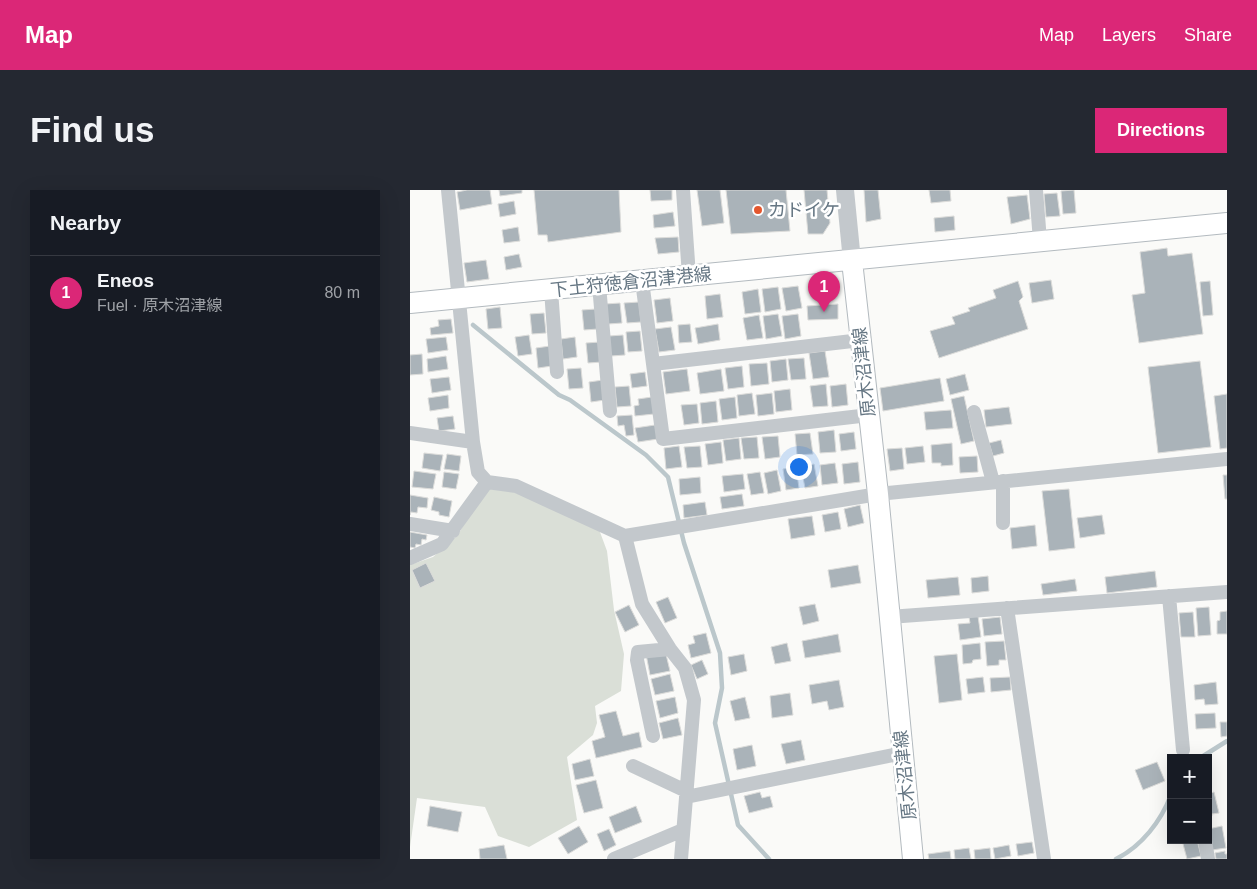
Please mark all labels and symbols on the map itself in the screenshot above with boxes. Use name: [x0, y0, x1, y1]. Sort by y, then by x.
place label: カドイケ: [768, 200, 840, 220]
marker: カドイケ: [752, 204, 764, 216]
street label: 下土狩徳倉沼津港線: [549, 264, 713, 300]
pin: 1: [808, 271, 840, 312]
street label: 原木沼津線: [849, 326, 879, 418]
your location: [786, 454, 812, 480]
street label: 原木沼津線: [890, 729, 920, 821]

